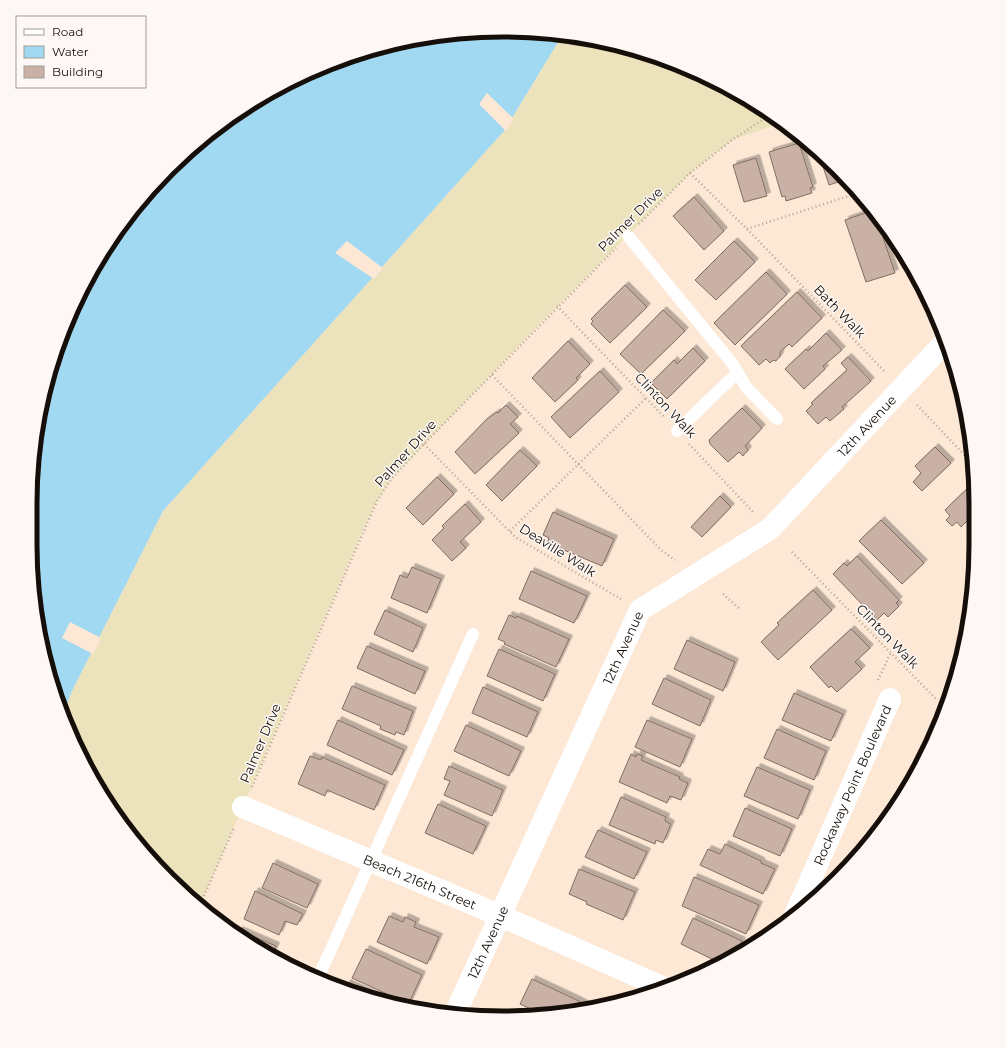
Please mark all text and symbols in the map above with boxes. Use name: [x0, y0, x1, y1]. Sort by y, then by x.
legend: [16, 16, 146, 88]
text: Road: [52, 24, 83, 39]
text: Water: [52, 44, 89, 59]
text: Building: [52, 64, 103, 79]
street label: Palmer Drive: [594, 183, 666, 255]
street label: Bath Walk: [811, 281, 869, 341]
street label: Clinton Walk: [632, 369, 700, 441]
street label: 12th Avenue: [834, 391, 899, 460]
street label: Palmer Drive: [371, 416, 439, 490]
street label: Deaville Walk: [517, 520, 599, 580]
street label: Clinton Walk: [853, 601, 923, 672]
street label: 12th Avenue: [599, 608, 646, 687]
street label: Palmer Drive: [236, 701, 284, 785]
street label: Rockaway Point Boulevard: [810, 702, 894, 868]
street label: Beach 216th Street: [361, 851, 479, 913]
street label: 12th Avenue: [464, 903, 512, 981]

